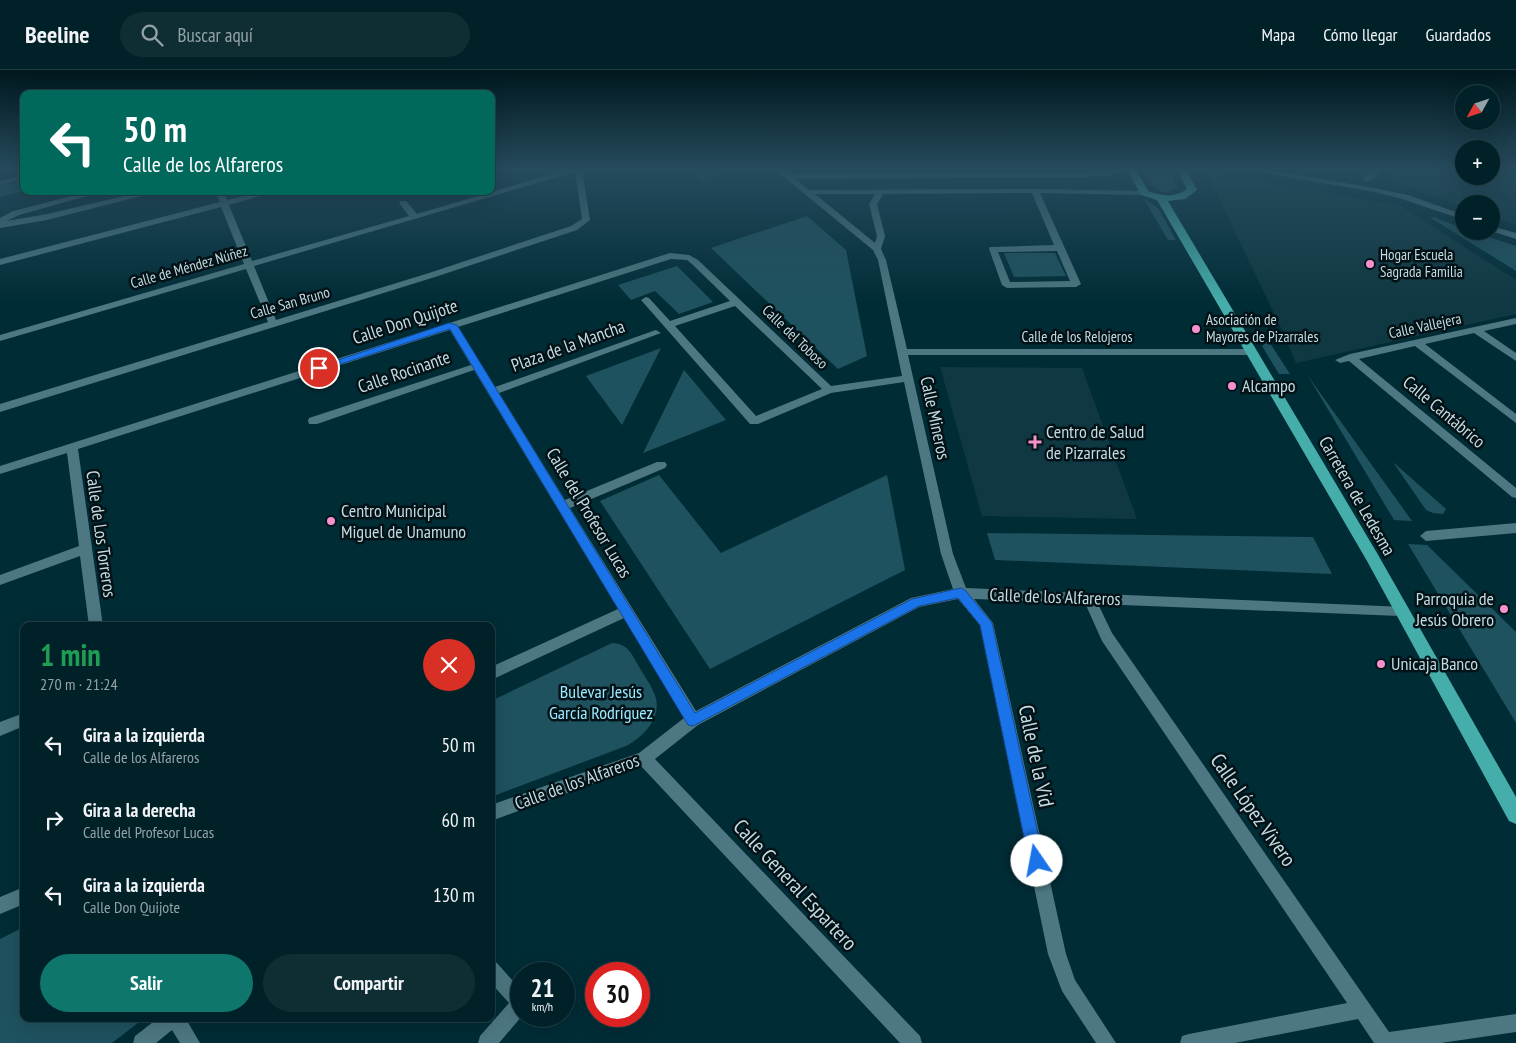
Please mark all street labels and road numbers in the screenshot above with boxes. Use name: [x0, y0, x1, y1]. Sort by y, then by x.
street label: Calle de Méndez Núñez: [128, 241, 249, 292]
street label: Calle San Bruno: [248, 282, 332, 323]
street label: Calle Don Quijote: [349, 294, 460, 349]
street label: Calle del Toboso: [758, 301, 832, 373]
street label: Calle Vallejera: [1387, 309, 1463, 342]
street label: Plaza de la Mancha: [508, 314, 628, 377]
street label: Calle de los Relojeros: [1021, 327, 1133, 346]
street label: Calle Rocinante: [355, 345, 453, 398]
street label: Calle Cantábrico: [1398, 370, 1490, 453]
street label: Calle Mineros: [915, 374, 956, 462]
street label: Carretera de Ledesma: [1314, 432, 1401, 560]
street label: Calle del Profesor Lucas: [542, 444, 637, 582]
street label: Calle de Los Torreros: [81, 469, 122, 599]
street label: Calle de los Alfareros: [989, 583, 1121, 610]
street label: Calle de la Vid: [1013, 702, 1060, 809]
street label: Calle de los Alfareros: [511, 748, 642, 815]
street label: Calle López Vivero: [1204, 748, 1302, 872]
street label: Calle General Espartero: [728, 813, 863, 956]

